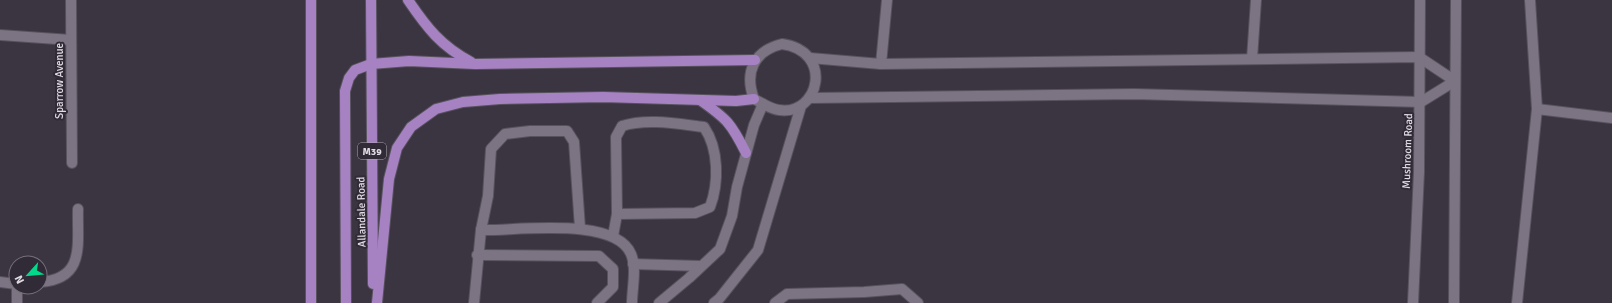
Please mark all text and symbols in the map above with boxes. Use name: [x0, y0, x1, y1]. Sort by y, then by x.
street label: Sparrow Avenue: [53, 43, 66, 119]
street label: Mushroom Road: [1400, 113, 1415, 189]
road number: M39: [358, 143, 386, 159]
street label: Allandale Road: [354, 176, 369, 247]
north arrow: [8, 255, 48, 295]
text: N: [12, 273, 27, 286]

